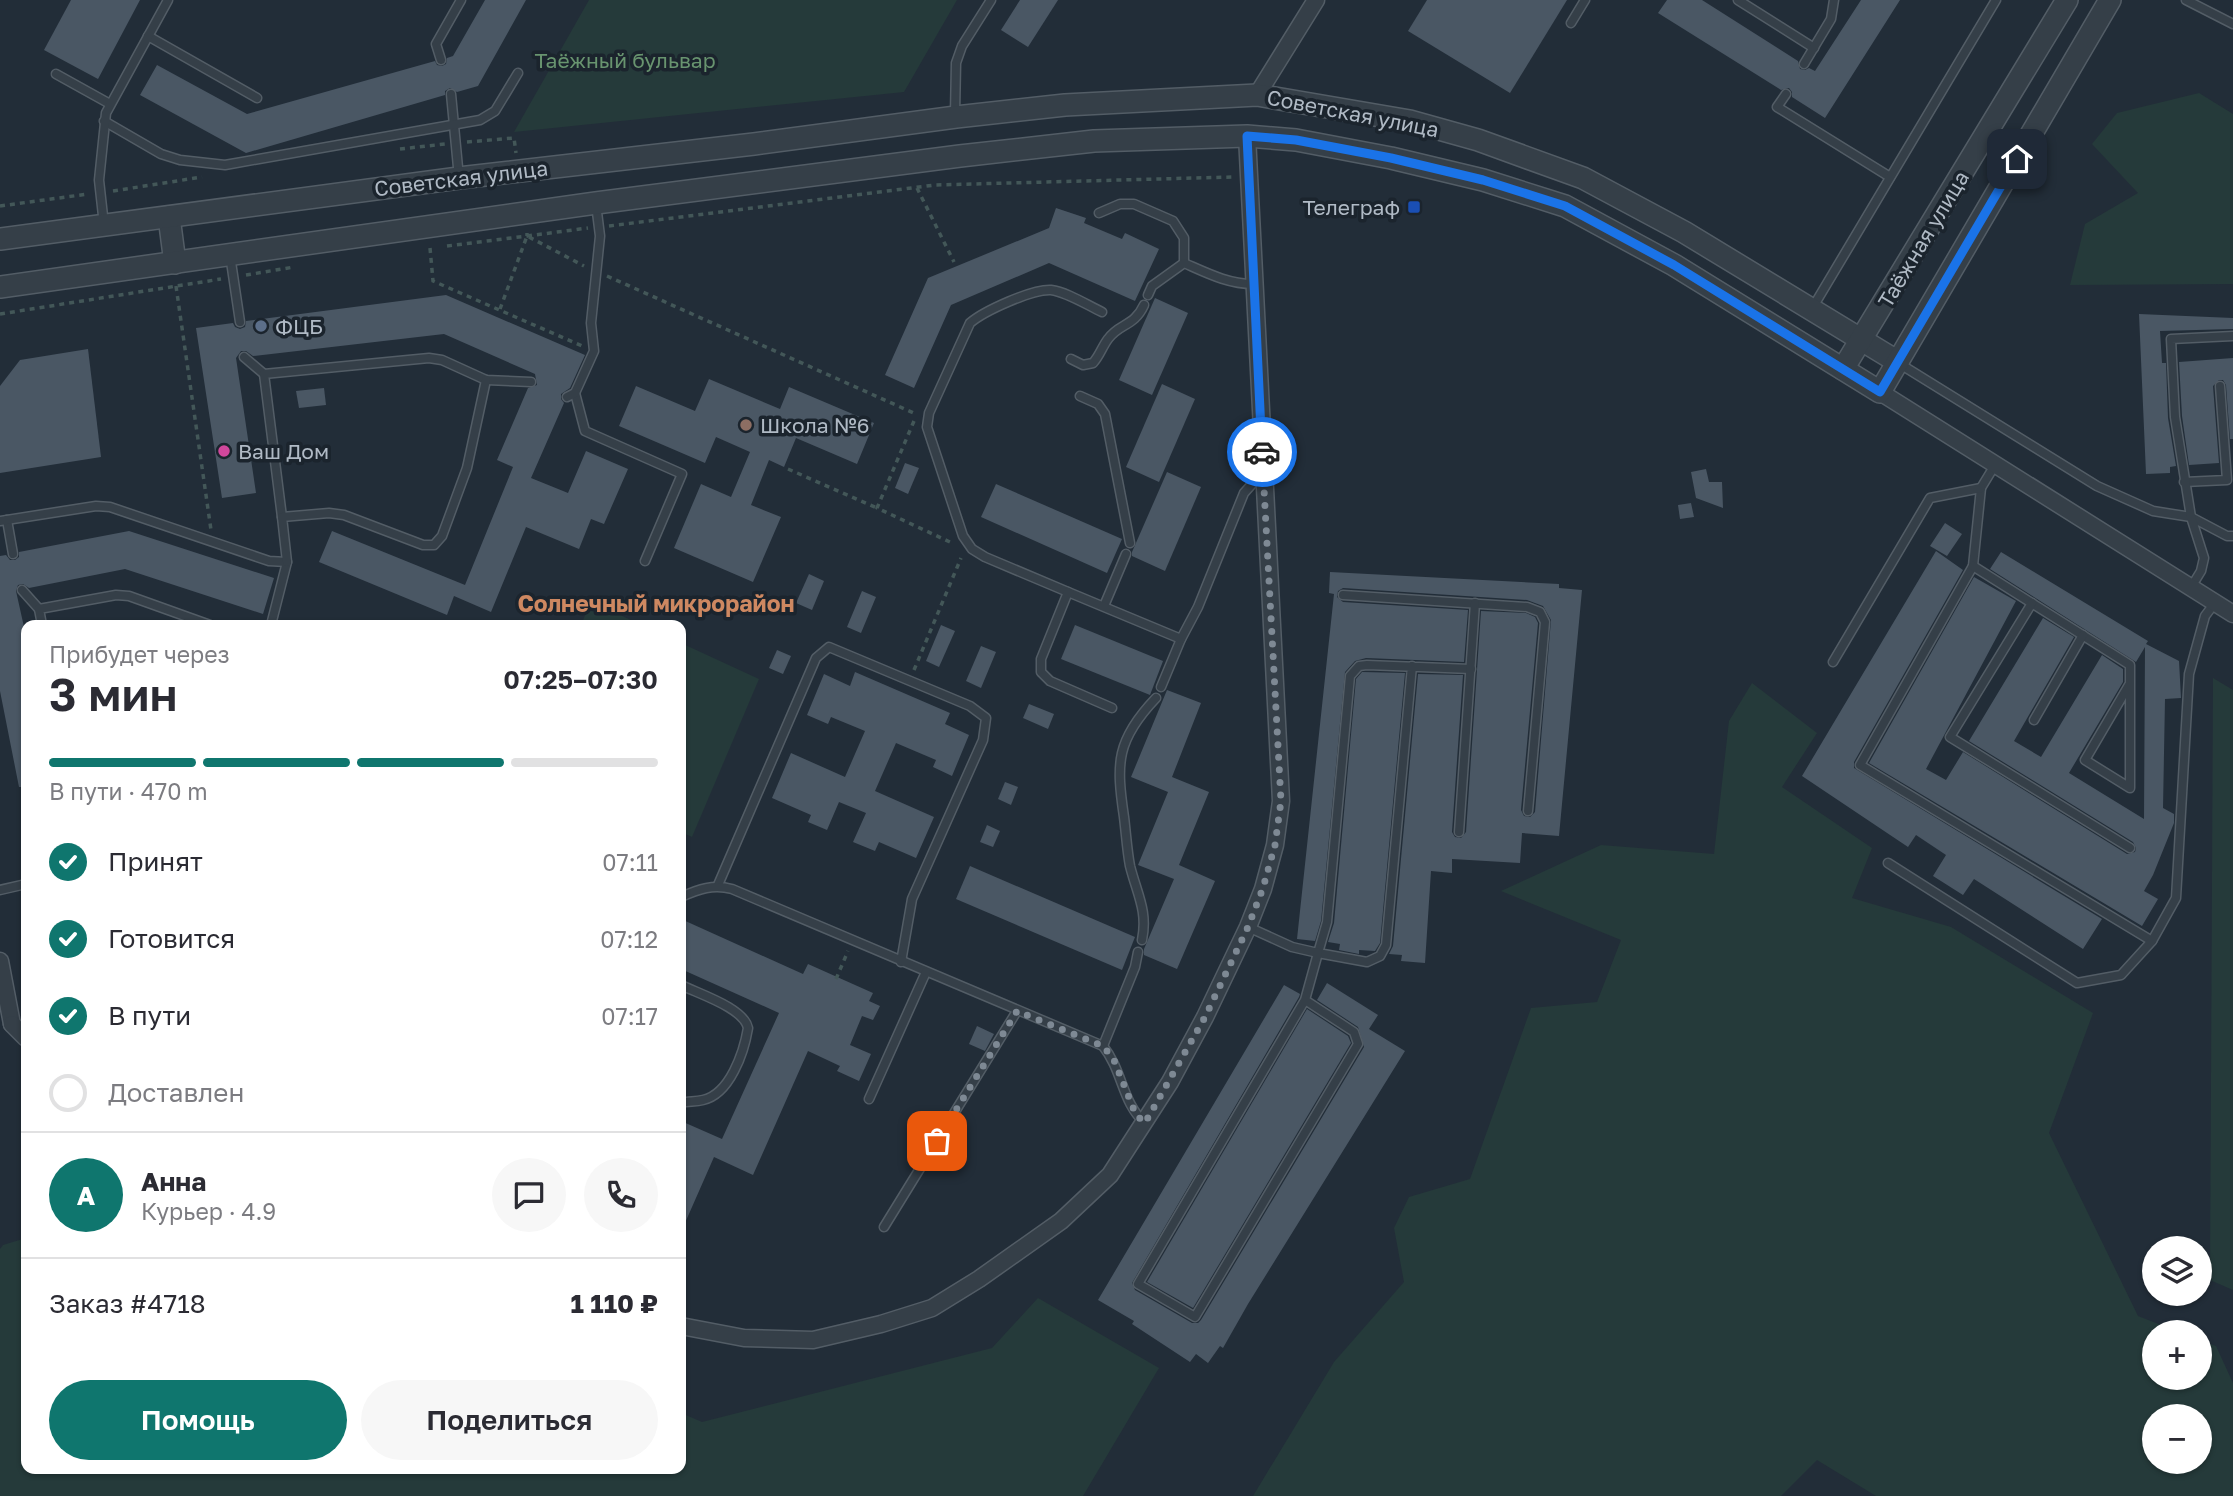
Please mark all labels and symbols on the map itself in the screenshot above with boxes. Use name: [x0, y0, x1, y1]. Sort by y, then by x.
park label: Таёжный бульвар: [534, 47, 716, 73]
street label: Советская улица: [1265, 84, 1441, 142]
pin: [1987, 129, 2047, 189]
street label: Советская улица: [373, 154, 549, 202]
street label: Таёжная улица: [1872, 166, 1974, 312]
place label: Телеграф: [1302, 194, 1400, 220]
marker: Телеграф: [1406, 199, 1422, 215]
place label: ФЦБ: [275, 313, 323, 339]
marker: ФЦБ: [253, 318, 269, 334]
place label: Школа №6: [760, 412, 870, 438]
marker: Школа №6: [738, 417, 754, 433]
courier: [1227, 417, 1297, 487]
place label: Ваш Дом: [238, 438, 329, 464]
marker: Ваш Дом: [216, 443, 232, 459]
district label: Солнечный микрорайон: [518, 589, 794, 617]
pin: [907, 1111, 967, 1171]

